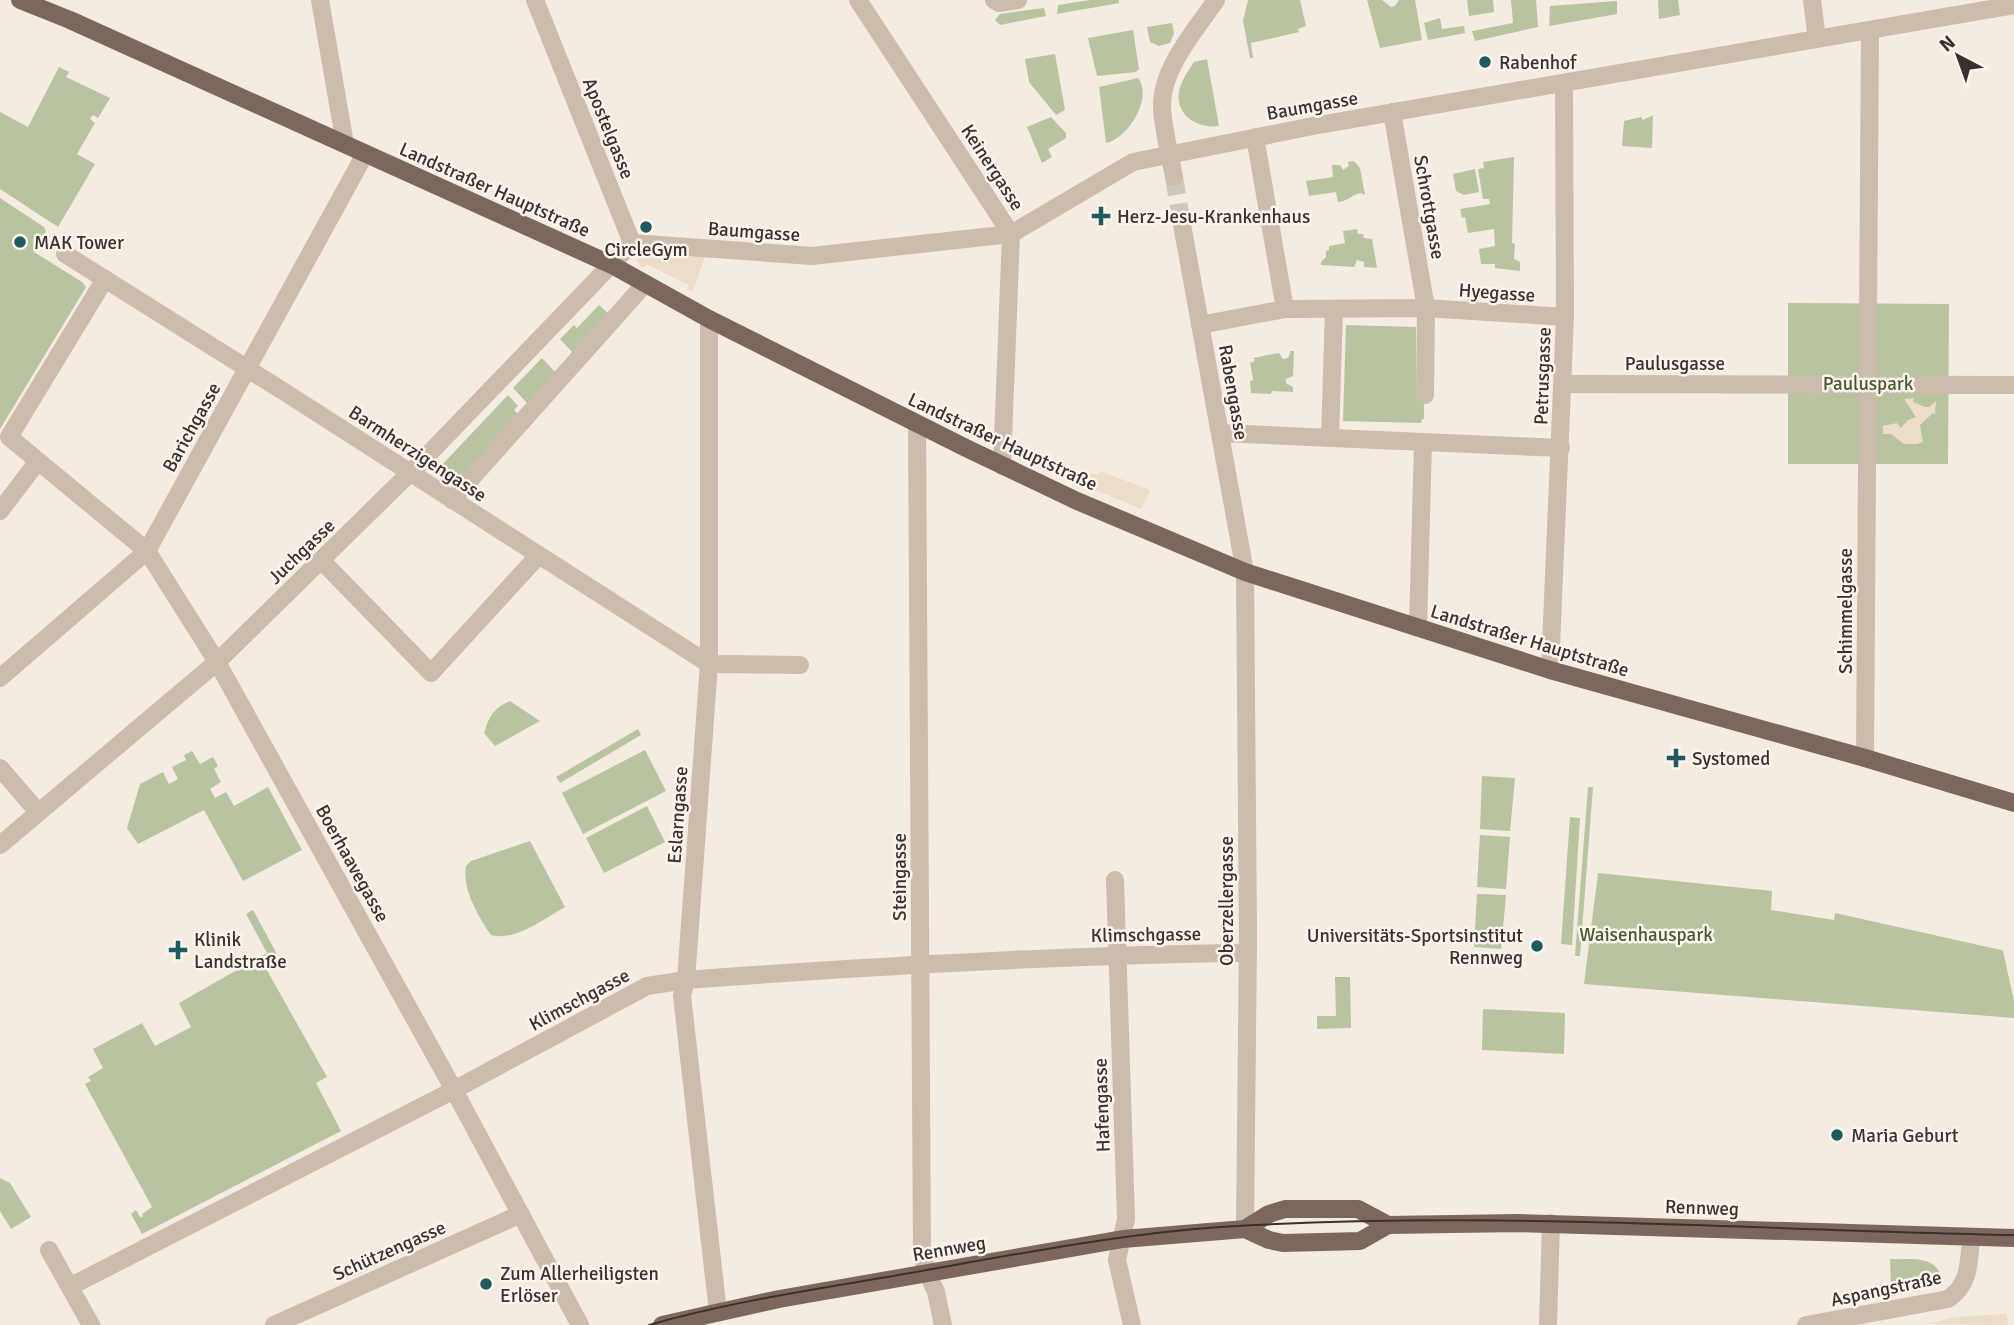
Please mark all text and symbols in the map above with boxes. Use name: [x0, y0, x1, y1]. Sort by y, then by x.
north arrow: [1923, 21, 1993, 91]
text: N: [1935, 31, 1960, 57]
place label: Rabenhof: [1499, 51, 1578, 75]
marker: Rabenhof: [1477, 54, 1493, 70]
street label: Apostelgasse: [577, 74, 639, 183]
street label: Baumgasse: [1265, 86, 1360, 126]
street label: Keinergasse: [955, 120, 1029, 215]
street label: Landstraßer Hauptstraße: [395, 137, 594, 243]
street label: Schrottgasse: [1408, 153, 1450, 261]
place label: Herz-Jesu-Krankenhaus: [1117, 205, 1310, 229]
marker: Herz-Jesu-Krankenhaus: [1091, 206, 1111, 226]
street label: Baumgasse: [707, 217, 801, 247]
marker: CircleGym: [638, 219, 654, 235]
place label: MAK Tower: [34, 231, 124, 255]
marker: MAK Tower: [12, 234, 28, 250]
place label: CircleGym: [604, 238, 688, 262]
street label: Hyegasse: [1458, 278, 1536, 308]
street label: Petrusgasse: [1529, 327, 1557, 425]
street label: Rabengasse: [1213, 343, 1253, 442]
street label: Paulusgasse: [1625, 352, 1725, 376]
park label: Pauluspark: [1823, 372, 1914, 396]
street label: Barichgasse: [157, 379, 226, 476]
street label: Landstraßer Hauptstraße: [904, 387, 1101, 496]
street label: Barmherzigengasse: [344, 400, 491, 507]
street label: Juchgasse: [263, 514, 340, 590]
street label: Schimmelgasse: [1834, 548, 1858, 674]
street label: Landstraßer Hauptstraße: [1428, 599, 1632, 683]
place label: Systomed: [1692, 747, 1770, 771]
marker: Systomed: [1666, 748, 1686, 768]
street label: Eslarngasse: [663, 766, 693, 865]
street label: Boerhaavegasse: [310, 800, 394, 927]
street label: Steingasse: [888, 833, 912, 921]
street label: Oberzellergasse: [1215, 836, 1239, 966]
street label: Klimschgasse: [1091, 922, 1201, 948]
park label: Waisenhauspark: [1579, 923, 1713, 947]
place label: Universitäts-Sportsinstitut Rennweg: [1307, 924, 1523, 970]
place label: Klinik Landstraße: [194, 928, 287, 974]
marker: Universitäts-Sportsinstitut Rennweg: [1529, 938, 1545, 954]
marker: Klinik Landstraße: [168, 940, 188, 960]
street label: Klimschgasse: [525, 963, 634, 1036]
street label: Hafengasse: [1088, 1057, 1116, 1153]
place label: Maria Geburt: [1851, 1124, 1959, 1148]
marker: Maria Geburt: [1829, 1127, 1845, 1143]
street label: Rennweg: [1665, 1195, 1739, 1221]
street label: Schützengasse: [329, 1215, 450, 1286]
street label: Rennweg: [911, 1231, 988, 1267]
place label: Zum Allerheiligsten Erlöser: [500, 1262, 659, 1308]
street label: Aspangstraße: [1828, 1266, 1944, 1312]
marker: Zum Allerheiligsten Erlöser: [478, 1276, 494, 1292]

